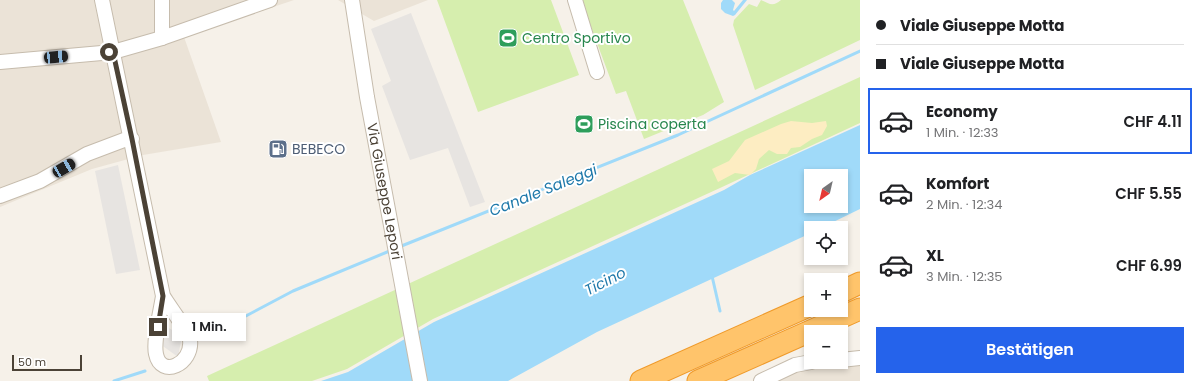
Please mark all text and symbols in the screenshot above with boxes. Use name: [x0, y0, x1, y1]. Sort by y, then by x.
text: Viale Giuseppe Motta: [900, 15, 1064, 36]
sports icon: Centro Sportivo: [497, 27, 519, 49]
place label: Centro Sportivo: [522, 28, 631, 48]
route start: [100, 43, 118, 61]
car: [44, 50, 68, 64]
text: Viale Giuseppe Motta: [900, 53, 1064, 74]
text: Economy: [926, 101, 998, 122]
icon: car: [878, 103, 914, 139]
text: CHF 4.11: [1124, 111, 1182, 132]
sports icon: Piscina coperta: [573, 113, 595, 135]
place label: Piscina coperta: [598, 114, 706, 134]
street label: Via Giuseppe Lepori: [362, 121, 407, 261]
text: 1 Min. · 12:33: [926, 123, 999, 142]
fuel station icon: BEBECO: [267, 138, 289, 160]
place label: BEBECO: [292, 139, 345, 159]
car: [51, 157, 77, 179]
water label: Canale Saleggi: [486, 159, 600, 221]
north arrow: [804, 169, 848, 213]
map controls: [804, 169, 848, 369]
text: Komfort: [926, 173, 989, 194]
icon: car: [878, 175, 914, 211]
text: CHF 5.55: [1115, 183, 1182, 204]
text: 2 Min. · 12:34: [926, 195, 1002, 214]
button: locate: [804, 221, 848, 265]
text: XL: [926, 245, 944, 266]
icon: car: [878, 247, 914, 283]
text: CHF 6.99: [1116, 255, 1182, 276]
water label: Ticino: [581, 262, 629, 300]
text: 3 Min. · 12:35: [926, 267, 1003, 286]
button: +: [804, 273, 848, 317]
callout: 1 Min.: [172, 313, 246, 341]
text: 1 Min.: [191, 317, 227, 336]
route end: [149, 318, 167, 336]
button: −: [804, 325, 848, 369]
button: Bestätigen: [876, 327, 1184, 373]
scale bar: [12, 353, 82, 372]
text: 50 m: [18, 354, 46, 370]

